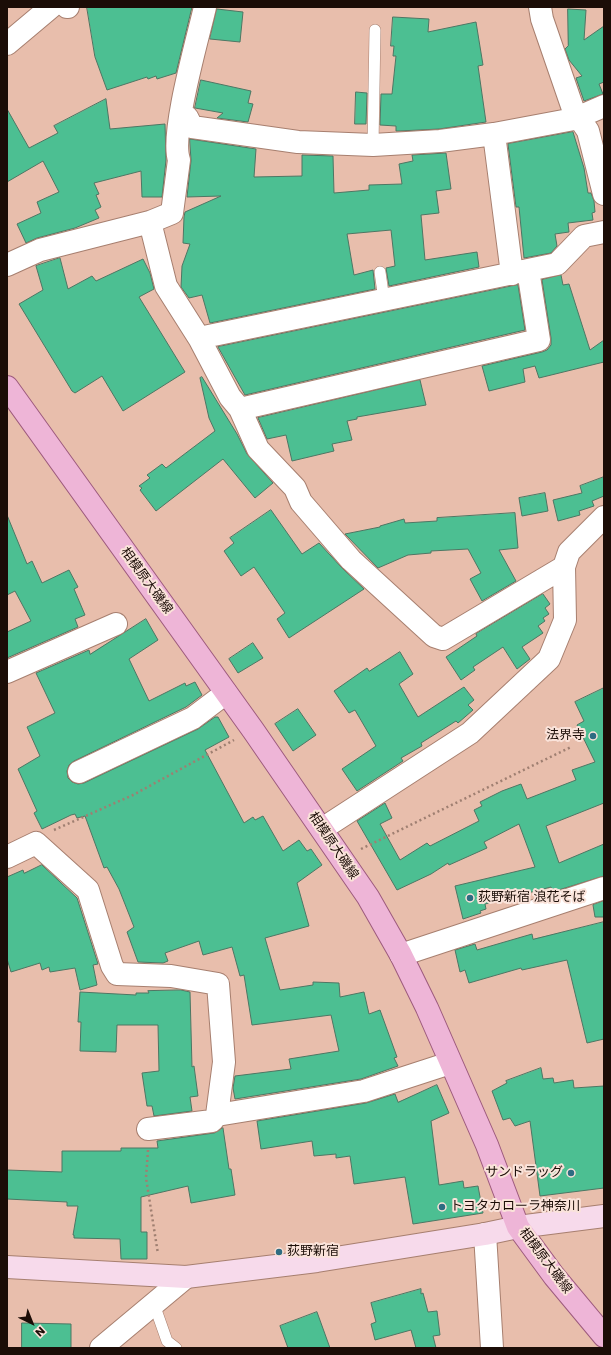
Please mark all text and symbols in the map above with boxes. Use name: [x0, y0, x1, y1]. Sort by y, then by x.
street label: 相模原大磯線: [117, 545, 175, 617]
place label: 法界寺: [546, 728, 585, 744]
marker: 法界寺: [588, 731, 598, 741]
street label: 相模原大磯線: [305, 809, 361, 883]
place label: 荻野新宿 浪花そば: [478, 890, 585, 906]
marker: 荻野新宿 浪花そば: [465, 893, 475, 903]
place label: サンドラッグ: [485, 1165, 563, 1181]
marker: サンドラッグ: [566, 1168, 576, 1178]
place label: トヨタカローラ神奈川: [450, 1199, 580, 1215]
marker: トヨタカローラ神奈川: [437, 1202, 447, 1212]
street label: 相模原大磯線: [515, 1225, 575, 1297]
place label: 荻野新宿: [287, 1244, 339, 1260]
marker: 荻野新宿: [274, 1247, 284, 1257]
north arrow: [12, 1303, 52, 1343]
text: N: [32, 1323, 49, 1340]

